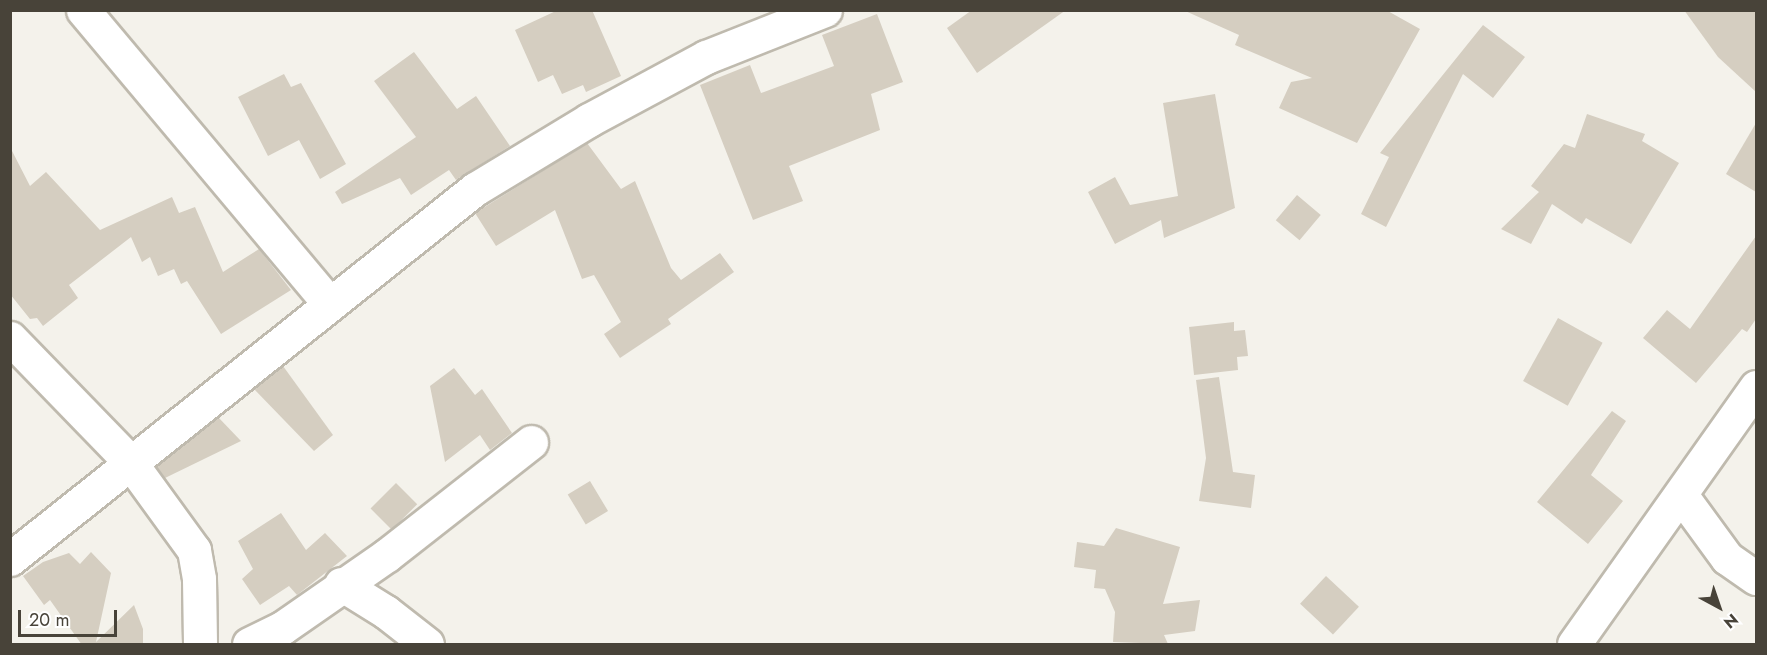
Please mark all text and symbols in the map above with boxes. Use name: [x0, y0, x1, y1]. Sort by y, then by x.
north arrow: [1689, 577, 1749, 637]
scale bar: [21, 598, 120, 636]
text: 20 m: [29, 607, 69, 633]
text: N: [1719, 608, 1743, 634]

